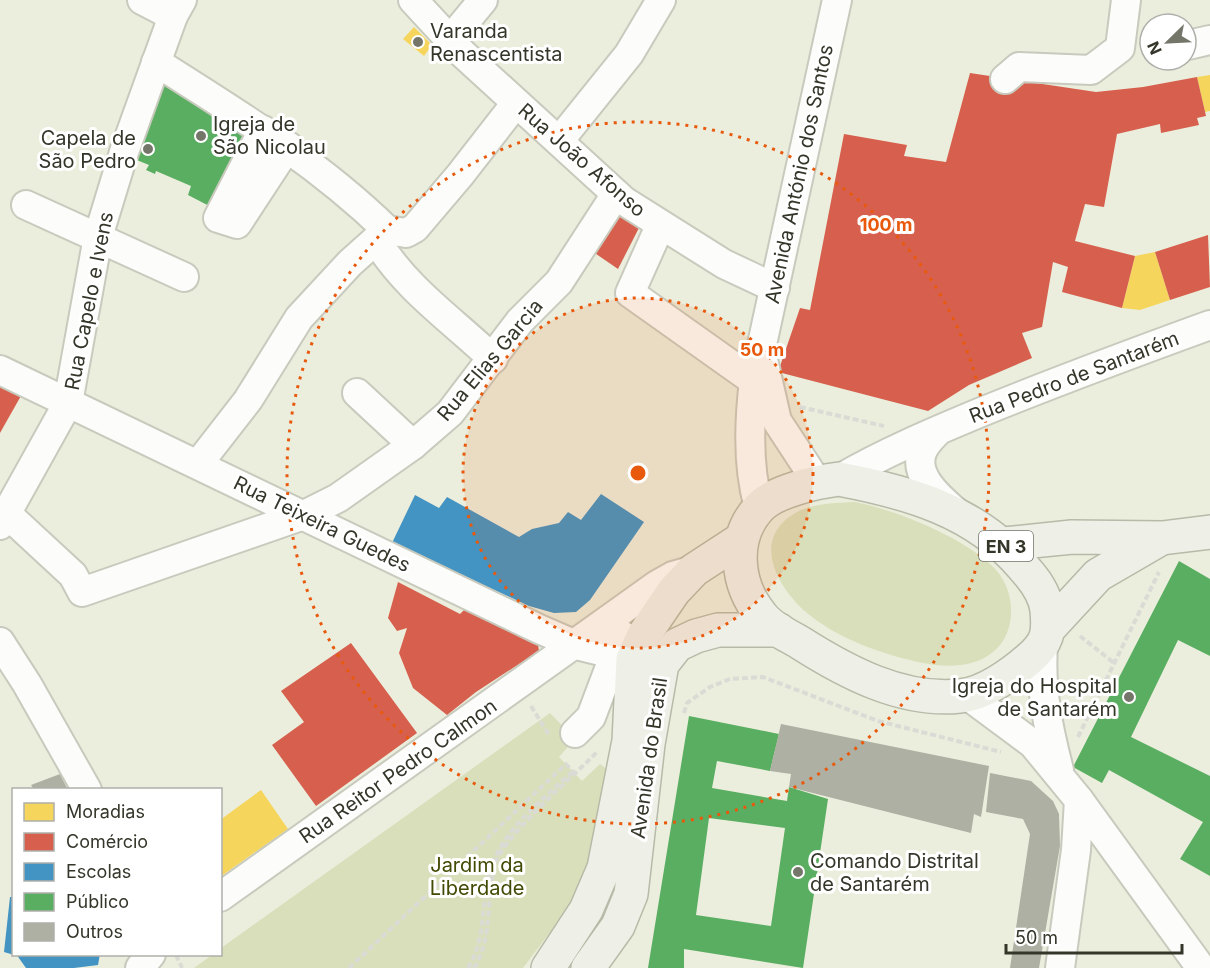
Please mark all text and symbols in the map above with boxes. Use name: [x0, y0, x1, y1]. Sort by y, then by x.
north arrow: [1138, 12, 1198, 72]
place label: Varanda Renascentista: [430, 19, 563, 66]
marker: Varanda Renascentista: [411, 35, 425, 49]
text: N: [1143, 38, 1166, 58]
street label: Avenida António dos Santos: [760, 42, 838, 306]
street label: Rua João Afonso: [513, 98, 651, 222]
place label: Igreja de São Nicolau: [213, 112, 326, 159]
place label: Capela de São Pedro: [39, 126, 136, 173]
marker: Igreja de São Nicolau: [194, 129, 208, 143]
marker: Capela de São Pedro: [141, 142, 155, 156]
street label: Rua Capelo e Ivens: [60, 210, 118, 392]
text: 100 m: [860, 214, 912, 235]
street label: Rua Elias Garcia: [432, 294, 548, 426]
street label: Rua Pedro de Santarém: [966, 326, 1182, 428]
text: 50 m: [740, 339, 784, 360]
centre of rings: [628, 463, 648, 483]
street label: Rua Teixeira Guedes: [230, 471, 414, 577]
road number: EN 3: [979, 531, 1033, 561]
place label: Igreja do Hospital de Santarém: [952, 674, 1117, 721]
street label: Avenida do Brasil: [626, 676, 672, 840]
marker: Igreja do Hospital de Santarém: [1122, 690, 1136, 704]
street label: Rua Reitor Pedro Calmon: [295, 694, 501, 848]
legend: [12, 788, 222, 956]
text: Moradias: [66, 801, 145, 822]
text: Comércio: [66, 831, 148, 852]
place label: Comando Distrital de Santarém: [810, 849, 979, 896]
park label: Jardim da Liberdade: [430, 853, 524, 900]
text: Escolas: [66, 861, 131, 882]
marker: Comando Distrital de Santarém: [791, 865, 805, 879]
text: Público: [66, 891, 129, 912]
scale bar: [1006, 917, 1182, 955]
text: Outros: [66, 921, 123, 942]
text: 50 m: [1015, 927, 1058, 948]

